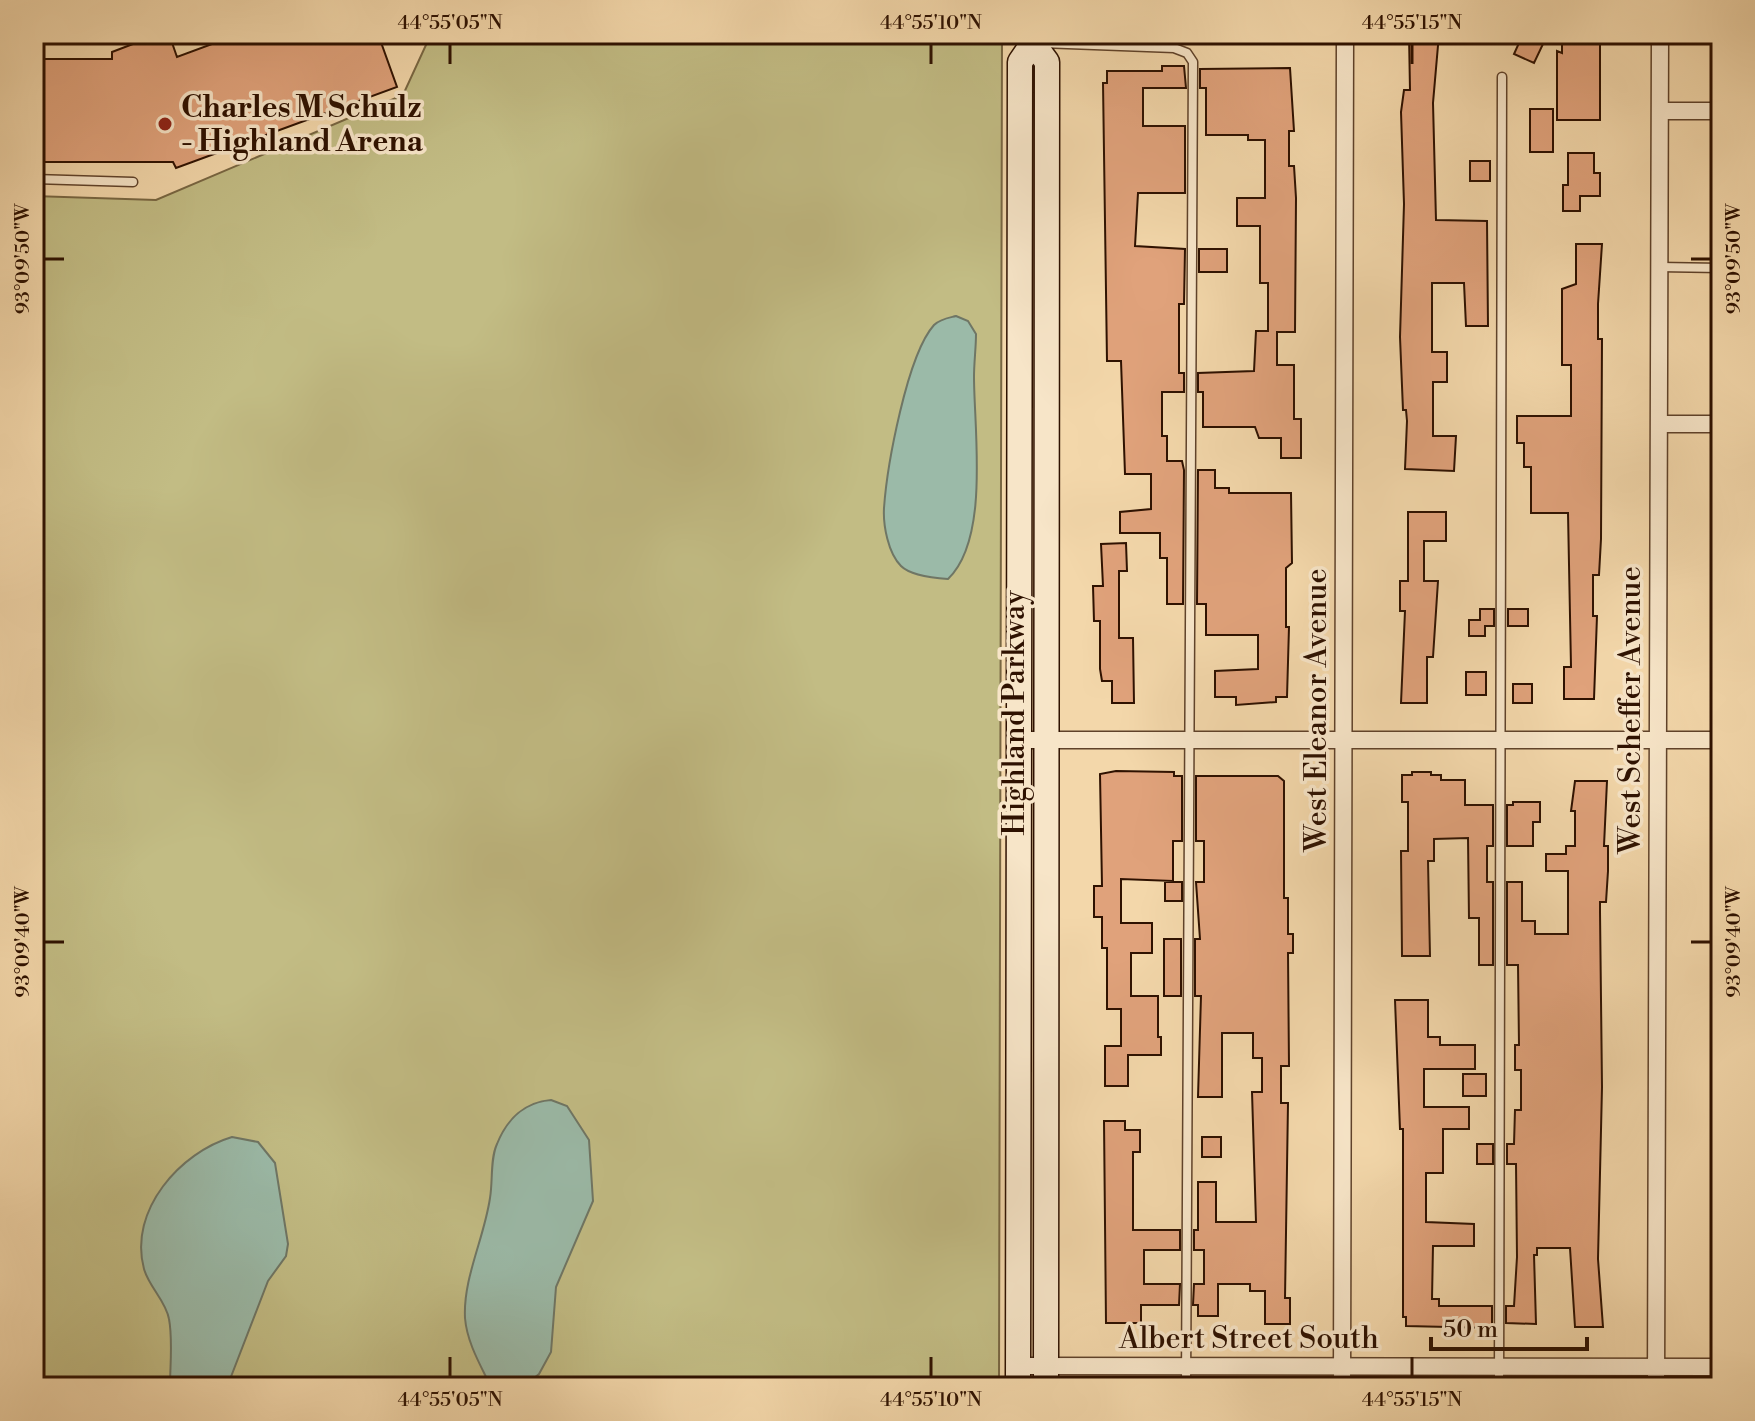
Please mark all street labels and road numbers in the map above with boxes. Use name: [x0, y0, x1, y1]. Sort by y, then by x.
street label: West Scheffer Avenue: [1612, 566, 1650, 855]
street label: West Eleanor Avenue: [1298, 568, 1336, 853]
street label: Highland Parkway: [996, 590, 1034, 836]
street label: Albert Street South: [1118, 1320, 1379, 1358]

